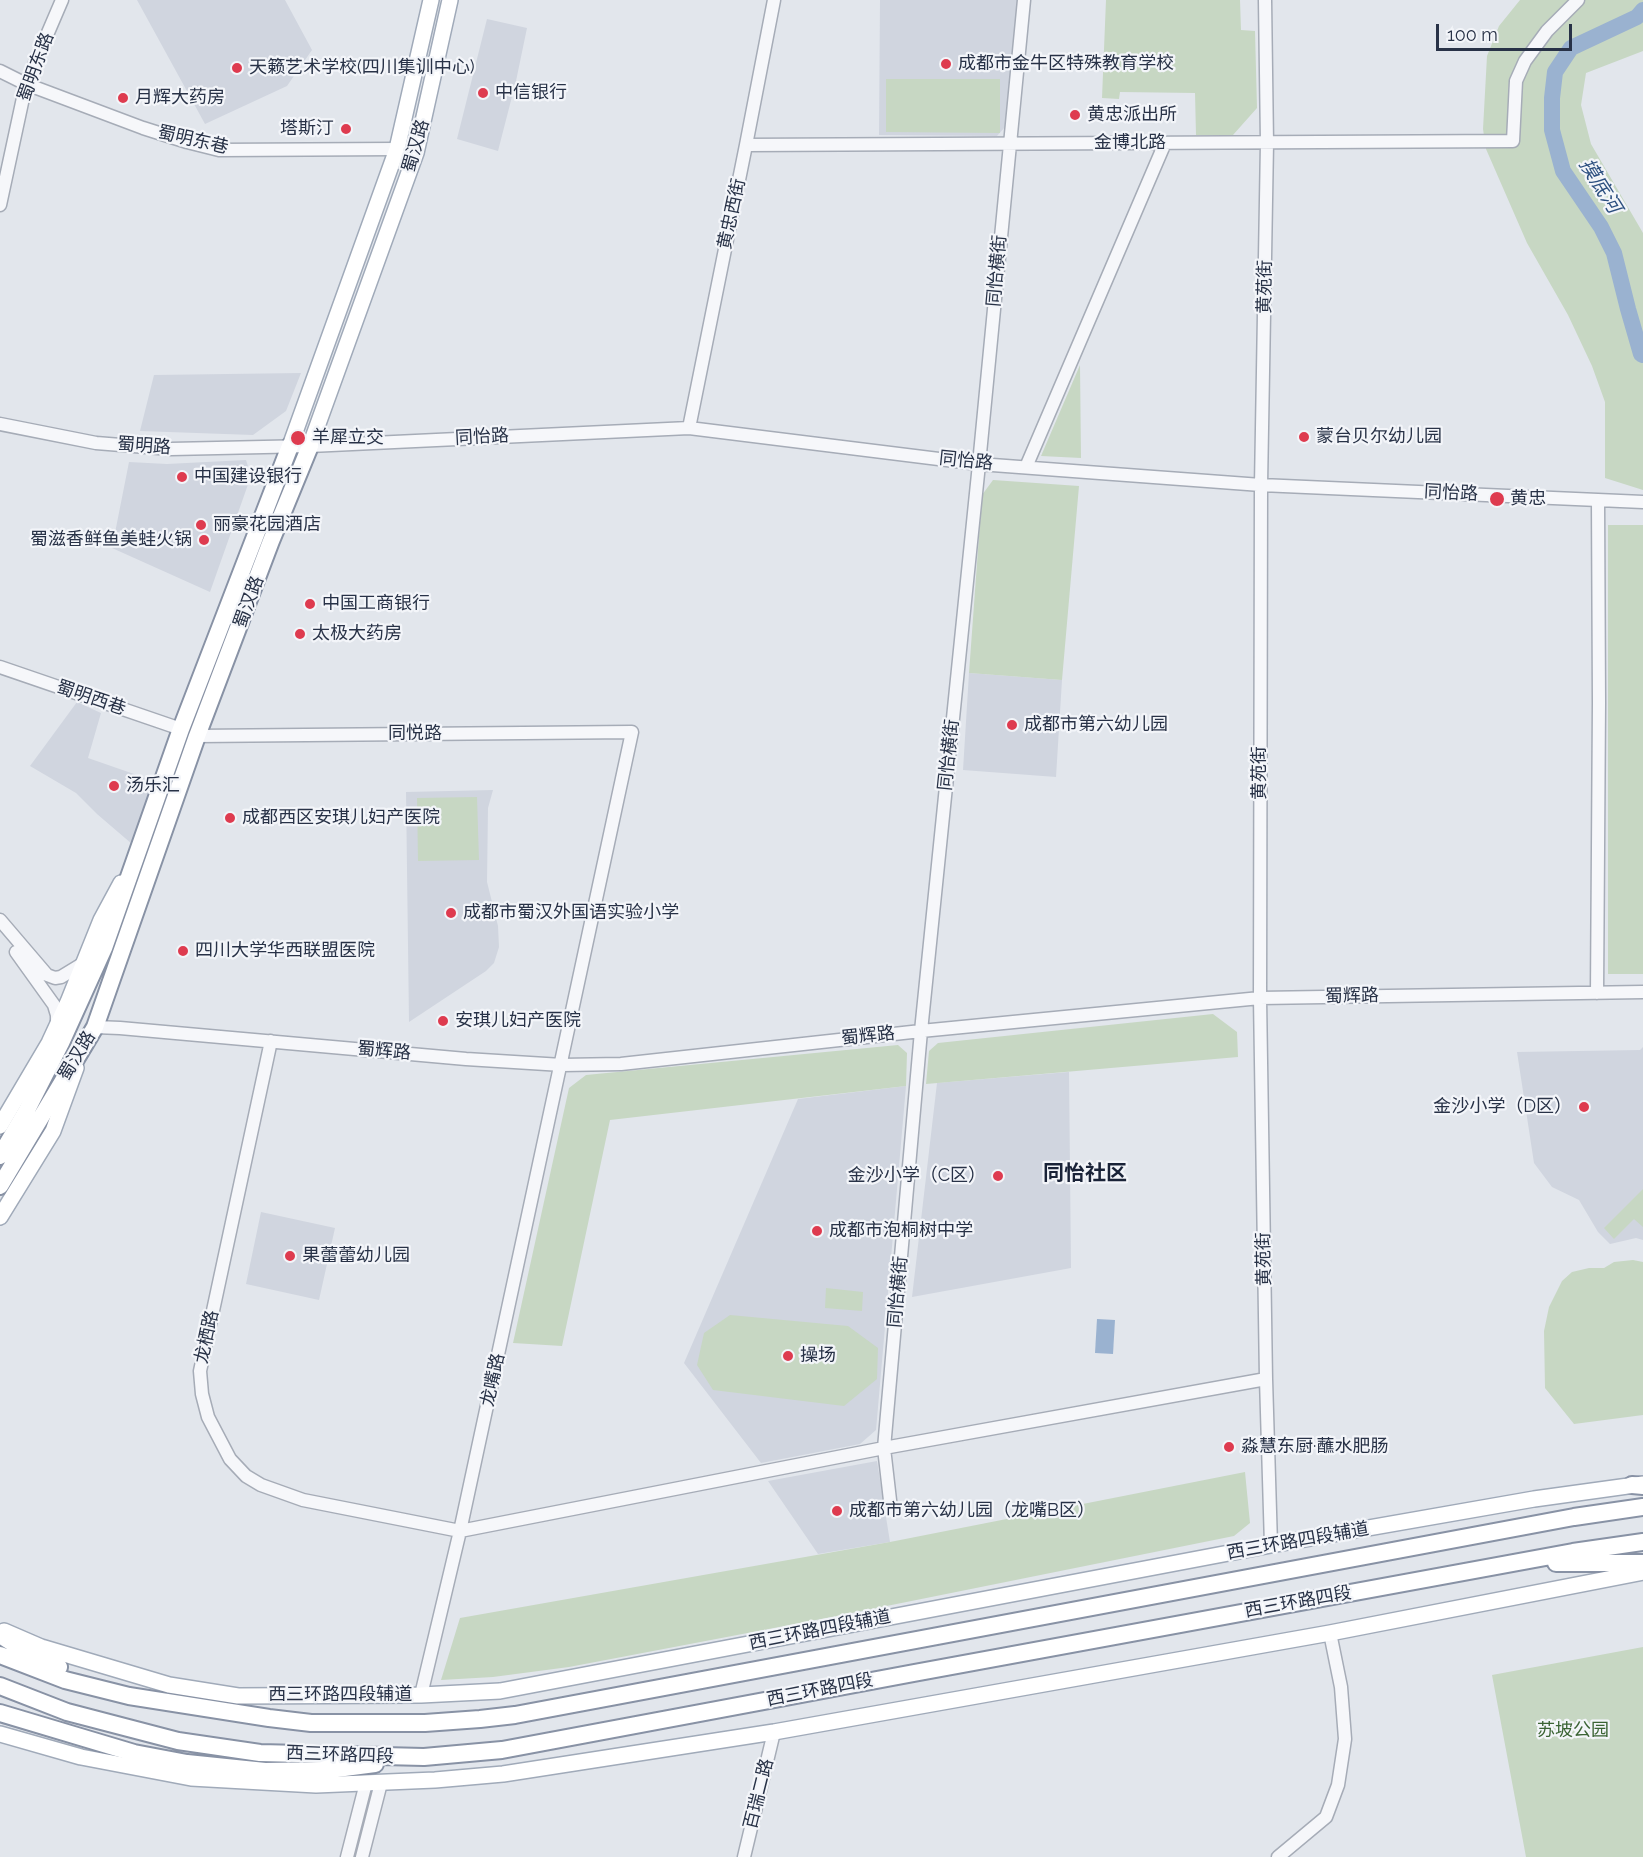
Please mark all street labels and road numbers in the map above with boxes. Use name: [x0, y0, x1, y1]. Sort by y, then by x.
street label: 蜀明东路: [14, 29, 58, 105]
street label: 蜀汉路: [398, 117, 434, 175]
street label: 蜀明东巷: [155, 121, 231, 159]
street label: 金博北路: [1094, 132, 1166, 154]
street label: 黄忠西街: [714, 177, 750, 251]
street label: 同怡横街: [983, 234, 1011, 308]
street label: 黄苑街: [1254, 260, 1276, 314]
street label: 同怡路: [454, 425, 510, 449]
street label: 蜀明路: [116, 433, 172, 459]
street label: 同怡路: [938, 447, 994, 475]
street label: 同怡路: [1423, 481, 1479, 505]
street label: 蜀汉路: [230, 573, 268, 631]
street label: 蜀明西巷: [53, 676, 129, 720]
street label: 同怡横街: [934, 718, 964, 792]
street label: 同悦路: [388, 723, 442, 745]
street label: 黄苑街: [1249, 746, 1271, 800]
street label: 蜀辉路: [1325, 985, 1379, 1007]
street label: 蜀辉路: [840, 1022, 896, 1050]
street label: 蜀汉路: [54, 1027, 100, 1085]
street label: 蜀辉路: [356, 1038, 412, 1064]
street label: 黄苑街: [1253, 1232, 1275, 1286]
street label: 同怡横街: [884, 1255, 912, 1329]
street label: 龙栖路: [191, 1308, 223, 1366]
street label: 龙嘴路: [477, 1351, 509, 1409]
street label: 西三环路四段辅道: [1225, 1518, 1371, 1564]
street label: 西三环路四段: [1243, 1582, 1353, 1622]
street label: 西三环路四段辅道: [747, 1606, 893, 1654]
street label: 西三环路四段: [765, 1669, 875, 1711]
street label: 西三环路四段辅道: [268, 1684, 412, 1706]
street label: 西三环路四段: [286, 1742, 394, 1768]
street label: 百瑞二路: [740, 1756, 778, 1832]

